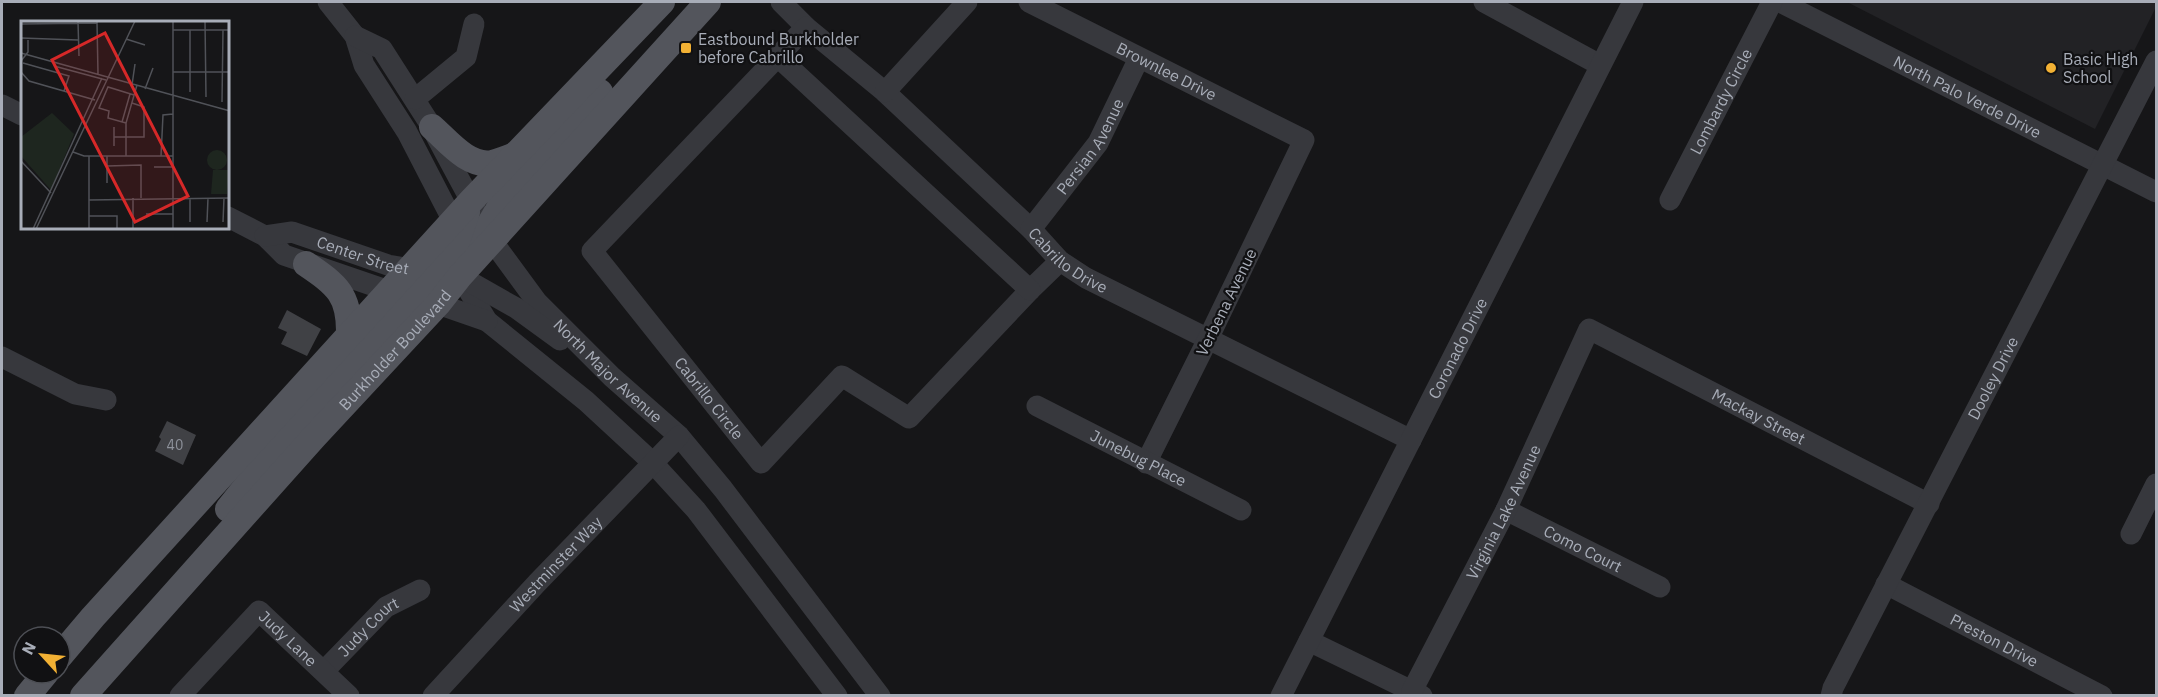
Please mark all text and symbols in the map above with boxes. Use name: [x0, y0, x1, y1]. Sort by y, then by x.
inset map: [21, 21, 230, 230]
place label: Eastbound Burkholder before Cabrillo: [698, 29, 859, 67]
street label: Brownlee Drive: [1113, 38, 1220, 105]
marker: Eastbound Burkholder before Cabrillo: [679, 41, 693, 55]
street label: Lombardy Circle: [1685, 45, 1756, 158]
place label: Basic High School: [2063, 49, 2138, 87]
street label: North Palo Verde Drive: [1890, 51, 2045, 142]
marker: Basic High School: [2044, 61, 2058, 75]
street label: Persian Avenue: [1052, 95, 1128, 198]
street label: Cabrillo Drive: [1024, 223, 1111, 297]
street label: Center Street: [314, 231, 410, 278]
street label: Verbena Avenue: [1191, 245, 1261, 359]
street label: Burkholder Boulevard: [334, 286, 455, 414]
street label: Coronado Drive: [1423, 294, 1491, 402]
street label: North Major Avenue: [549, 314, 667, 427]
street label: Dooley Drive: [1963, 333, 2022, 423]
street label: Cabrillo Circle: [670, 353, 748, 444]
street label: Mackay Street: [1709, 384, 1809, 449]
street label: Junebug Place: [1087, 425, 1190, 491]
house number: 40: [167, 436, 183, 454]
street label: Virginia Lake Avenue: [1462, 441, 1545, 583]
street label: Westminster Way: [505, 512, 606, 616]
street label: Como Court: [1540, 520, 1625, 576]
street label: Judy Court: [334, 592, 402, 661]
street label: Judy Lane: [255, 606, 322, 671]
street label: Preston Drive: [1947, 609, 2042, 671]
north arrow: [12, 625, 72, 685]
text: N: [17, 638, 40, 658]

